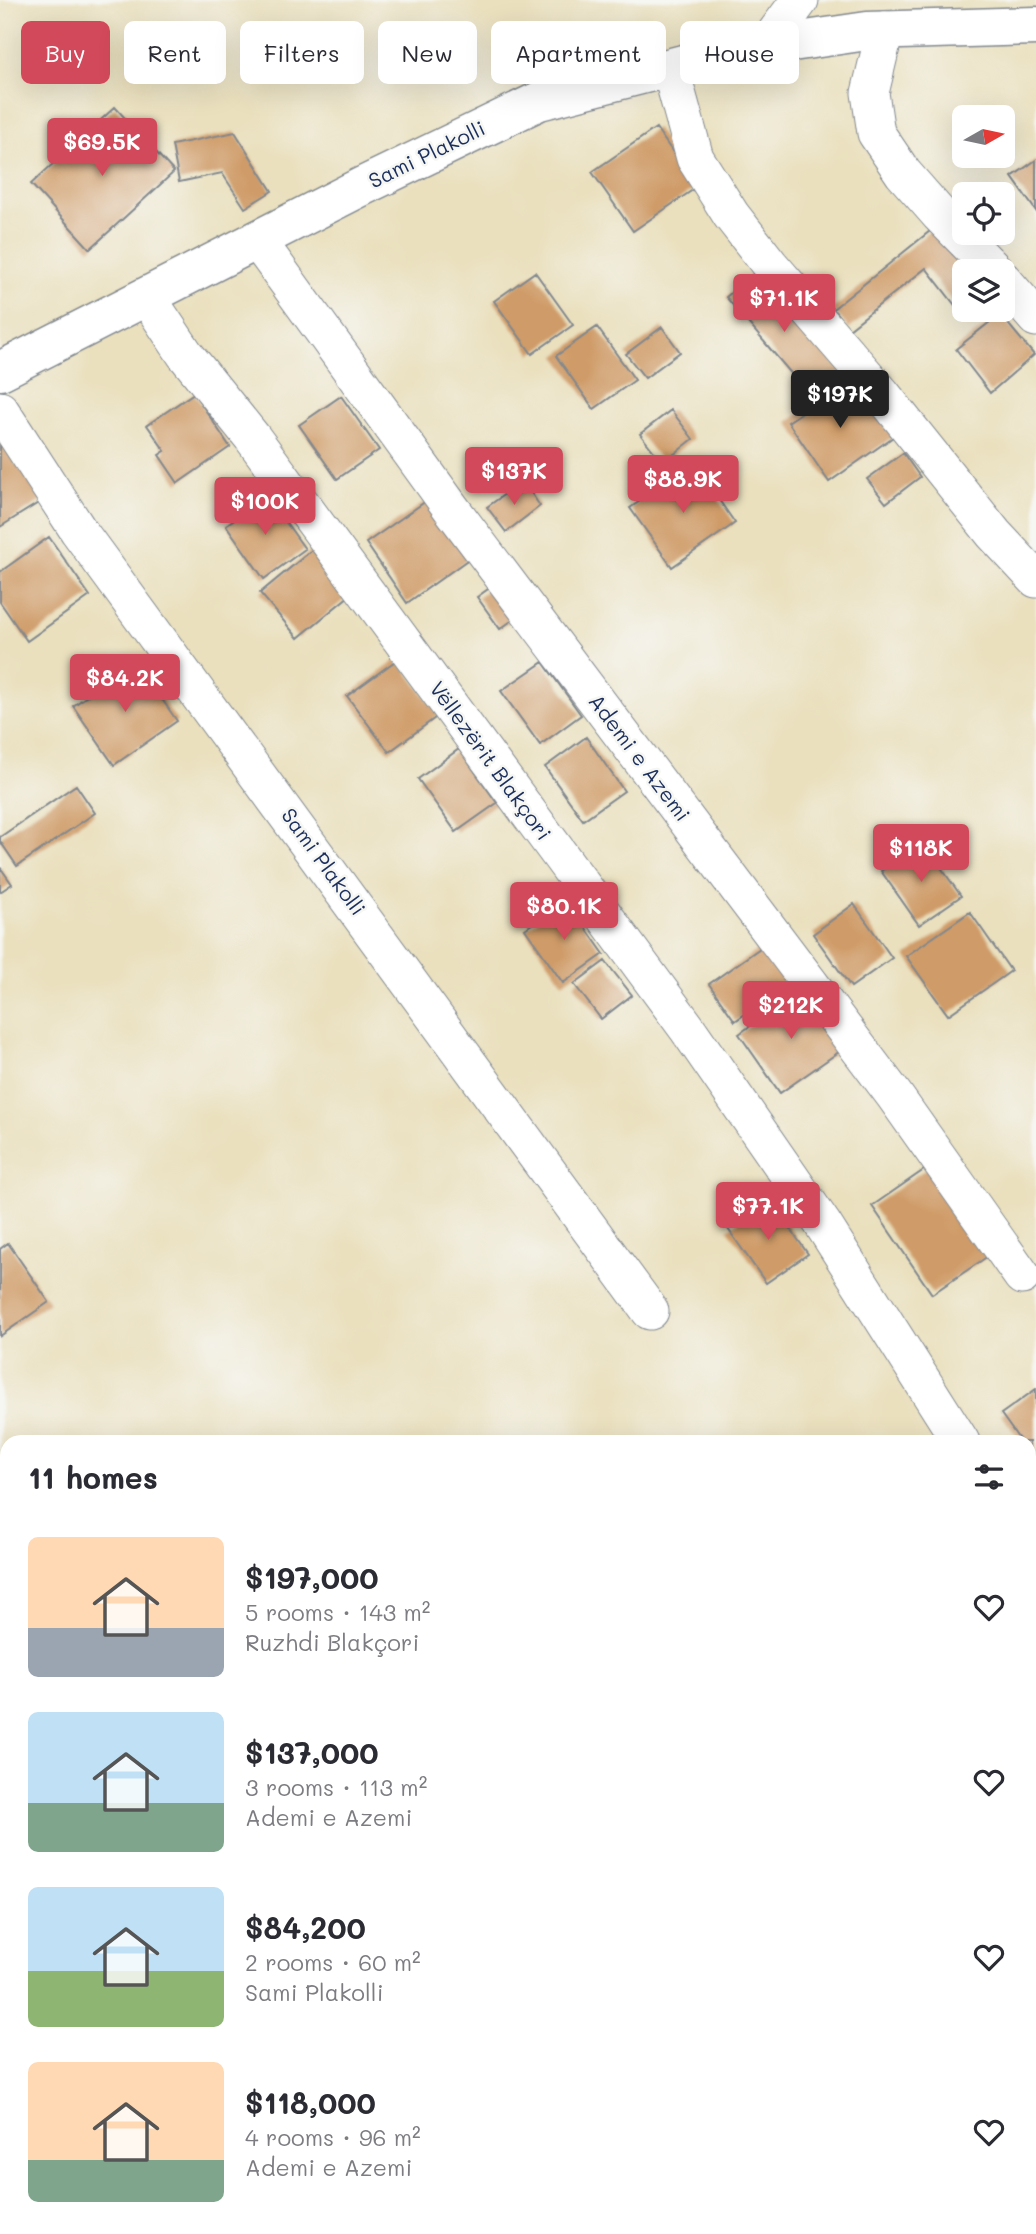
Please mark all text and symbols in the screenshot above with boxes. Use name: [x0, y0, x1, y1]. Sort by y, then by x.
chip: Buy: [21, 21, 110, 84]
chip: Rent: [124, 21, 226, 84]
chip: Filters: [240, 21, 364, 84]
chip: New: [378, 21, 477, 84]
chip: Apartment: [491, 21, 666, 84]
chip: House: [680, 21, 799, 84]
north arrow: [952, 105, 1015, 168]
map controls: [952, 105, 1015, 322]
street label: Sami Plakolli: [364, 114, 489, 194]
pin: $69.5K: [45, 118, 159, 178]
text: $69.5K: [63, 126, 141, 156]
button: locate: [952, 182, 1015, 245]
button: layers: [952, 259, 1015, 322]
pin: $71.1K: [727, 274, 841, 334]
text: $71.1K: [749, 282, 819, 312]
pin: $197K: [791, 370, 889, 430]
text: $197K: [807, 378, 873, 408]
pin: $137K: [465, 448, 563, 507]
text: $137K: [481, 455, 547, 485]
pin: $88.9K: [626, 456, 740, 515]
text: $88.9K: [644, 463, 722, 493]
pin: $100K: [216, 477, 314, 537]
text: $100K: [230, 485, 300, 515]
pin: $84.2K: [68, 654, 182, 714]
text: $84.2K: [86, 662, 164, 692]
street label: Vëllezërit Blakçori: [424, 675, 558, 845]
street label: Ademi e Azemi: [583, 688, 697, 826]
street label: Sami Plakolli: [276, 802, 372, 920]
pin: $118K: [872, 824, 970, 884]
text: $118K: [889, 832, 953, 862]
pin: $80.1K: [507, 883, 621, 942]
text: $80.1K: [526, 890, 602, 920]
pin: $212K: [742, 982, 840, 1041]
text: $212K: [758, 989, 824, 1019]
pin: $77.1K: [711, 1182, 825, 1242]
text: $77.1K: [732, 1190, 804, 1220]
text: 11 homes: [28, 1457, 158, 1497]
icon: filters: [970, 1458, 1008, 1496]
text: $197,000: [245, 1557, 379, 1597]
icon: home: [84, 1565, 168, 1649]
icon: heart: [970, 1588, 1008, 1626]
text: 5 rooms · 143 m²: [245, 1597, 431, 1627]
text: Ruzhdi Blakçori: [245, 1627, 419, 1657]
text: $137,000: [245, 1732, 379, 1772]
icon: home: [84, 1740, 168, 1824]
icon: heart: [970, 1763, 1008, 1801]
text: 3 rooms · 113 m²: [245, 1772, 427, 1802]
text: Ademi e Azemi: [245, 1802, 412, 1832]
text: $84,200: [245, 1907, 366, 1947]
icon: home: [84, 1915, 168, 1999]
icon: heart: [970, 1938, 1008, 1976]
text: 2 rooms · 60 m²: [245, 1947, 421, 1977]
text: Sami Plakolli: [245, 1977, 384, 2007]
text: $118,000: [245, 2082, 376, 2122]
icon: home: [84, 2090, 168, 2174]
icon: heart: [970, 2113, 1008, 2151]
text: 4 rooms · 96 m²: [245, 2122, 421, 2152]
text: Ademi e Azemi: [245, 2152, 412, 2182]

